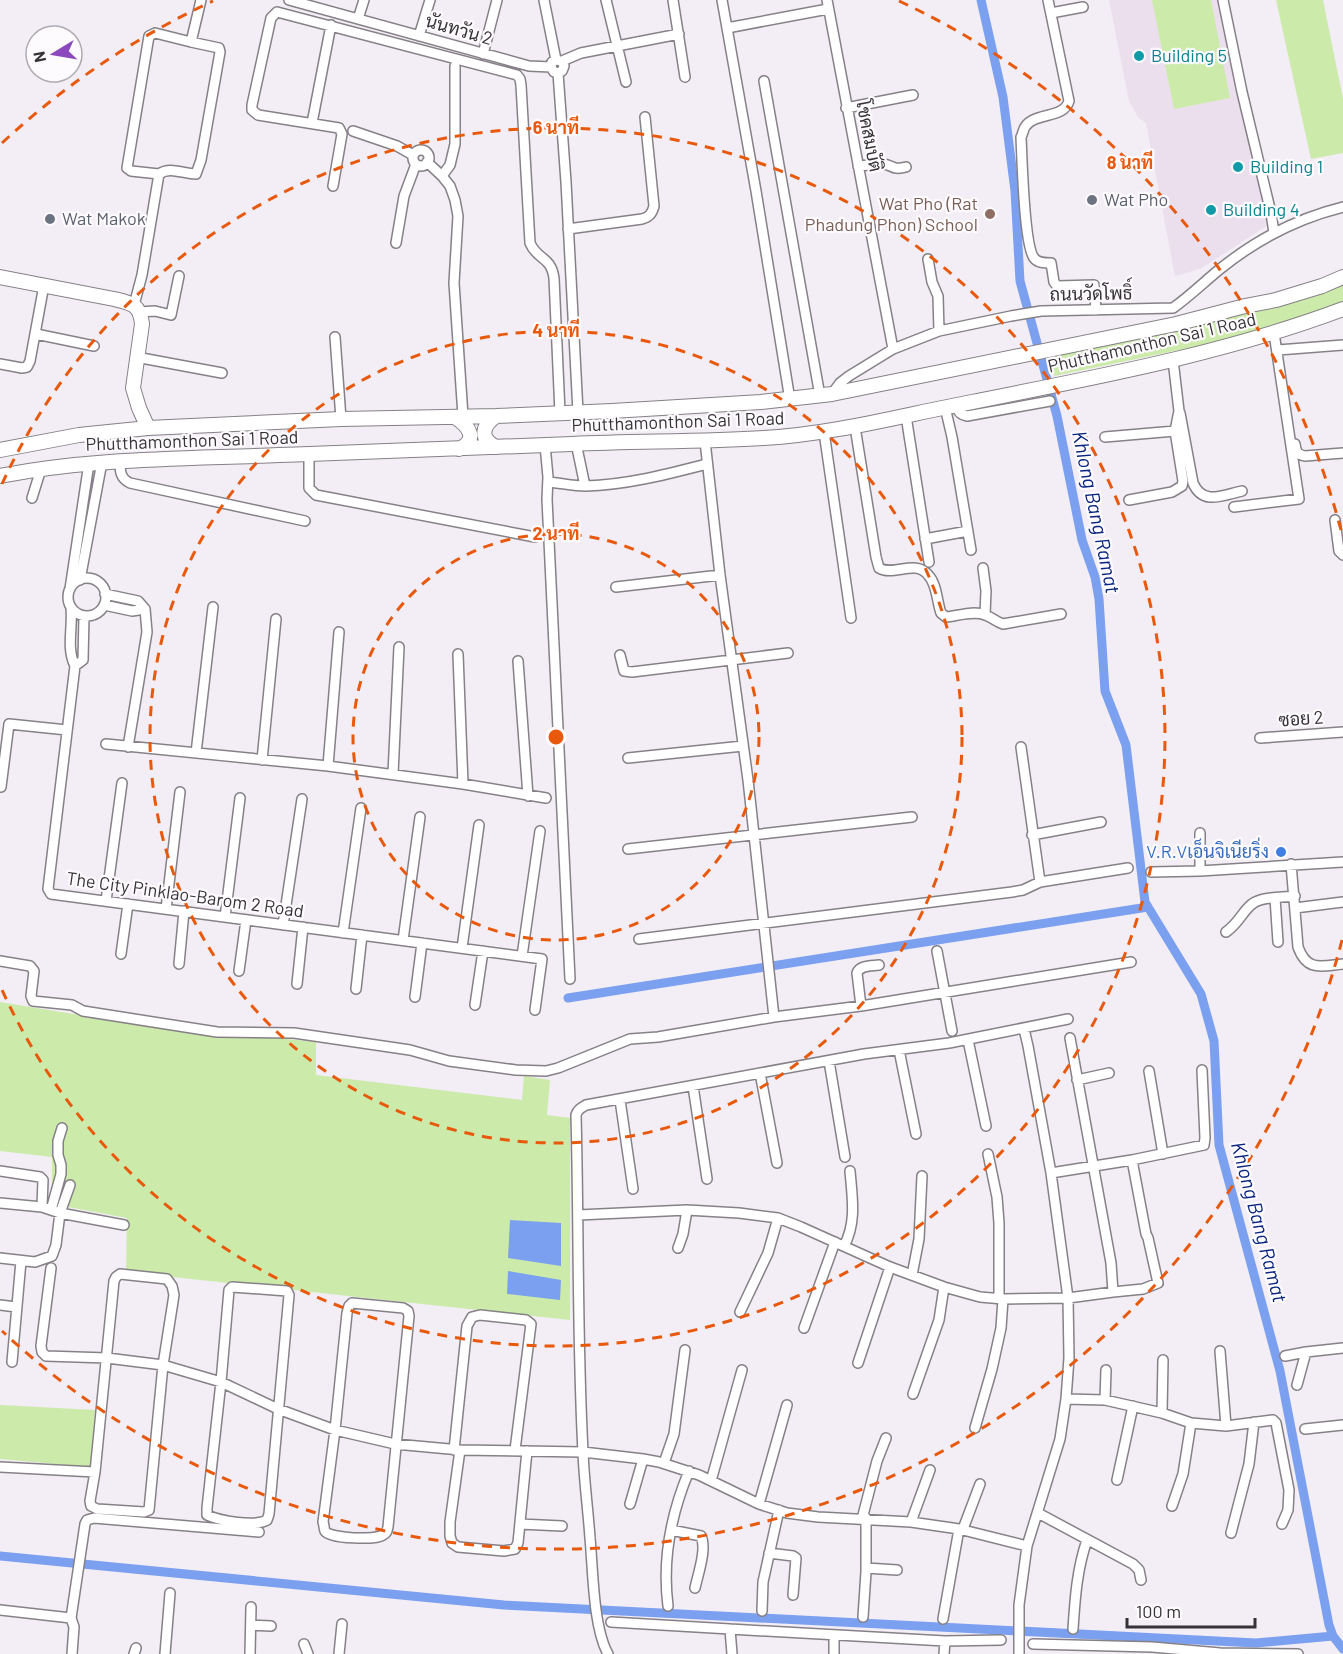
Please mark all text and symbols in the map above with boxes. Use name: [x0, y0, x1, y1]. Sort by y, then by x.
street label: นันทวัน 2: [423, 9, 495, 49]
north arrow: [24, 24, 84, 84]
place label: Building 5: [1151, 44, 1227, 66]
marker: Building 5: [1132, 49, 1146, 63]
text: N: [28, 50, 49, 64]
street label: โชคสมบัติ: [852, 97, 889, 174]
text: 6 นาที: [533, 115, 579, 138]
text: 8 นาที: [1107, 150, 1153, 173]
place label: Building 1: [1250, 155, 1323, 177]
marker: Building 1: [1231, 160, 1245, 174]
place label: Wat Pho: [1104, 188, 1168, 210]
place label: Wat Pho (Rat Phadung Phon) School: [805, 192, 978, 235]
marker: Wat Pho: [1085, 193, 1099, 207]
place label: Building 4: [1223, 198, 1300, 220]
marker: Building 4: [1204, 203, 1218, 217]
place label: Wat Makok: [62, 207, 146, 229]
marker: Wat Pho (Rat Phadung Phon) School: [983, 207, 997, 221]
marker: Wat Makok: [43, 212, 57, 226]
street label: ถนนวัดโพธิ์: [1049, 277, 1133, 305]
street label: Phutthamonthon Sai 1 Road: [1045, 307, 1258, 377]
text: 4 นาที: [532, 318, 580, 341]
street label: Phutthamonthon Sai 1 Road: [571, 406, 785, 436]
street label: Phutthamonthon Sai 1 Road: [85, 425, 299, 455]
water label: Khlong Bang Ramat: [1068, 428, 1126, 595]
text: 2 นาที: [533, 521, 579, 544]
street label: ซอย 2: [1278, 705, 1324, 731]
centre of rings: [546, 727, 566, 747]
place label: V.R.Vเอ็นจิเนียริ่ง: [1146, 837, 1269, 862]
marker: V.R.Vเอ็นจิเนียริ่ง: [1274, 845, 1288, 859]
street label: The City Pinklao-Barom 2 Road: [65, 866, 305, 922]
water label: Khlong Bang Ramat: [1227, 1139, 1293, 1305]
scale bar: [1127, 1591, 1254, 1629]
text: 100 m: [1136, 1600, 1181, 1622]

